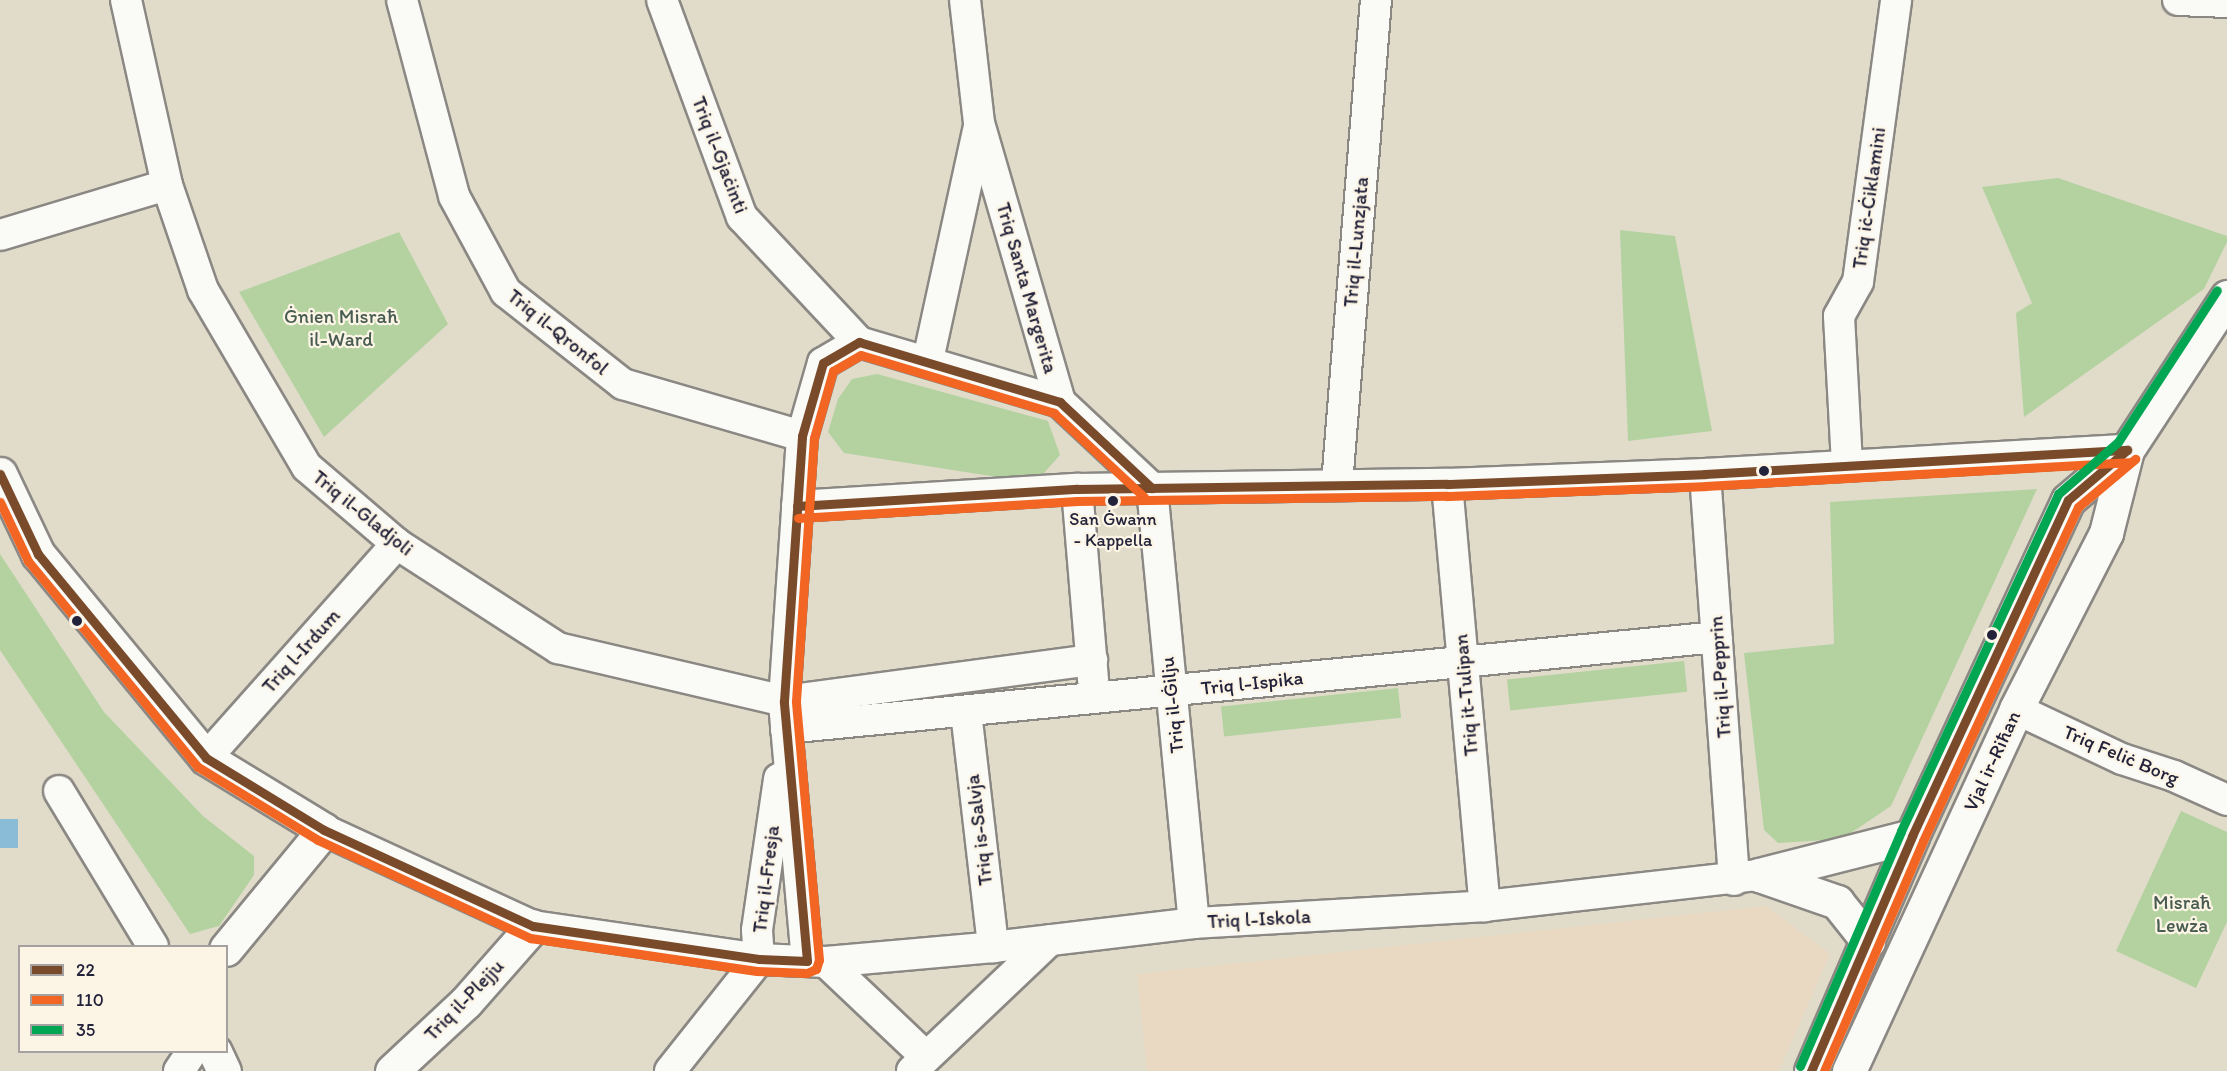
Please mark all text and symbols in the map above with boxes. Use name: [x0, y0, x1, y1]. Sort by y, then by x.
street label: Triq il-Gjaċinti: [687, 93, 753, 217]
street label: Triq iċ-Ċiklamini: [1847, 126, 1891, 270]
street label: Triq il-Lunzjata: [1338, 176, 1374, 308]
street label: Triq Santa Margerita: [991, 200, 1063, 376]
street label: Triq il-Qronfol: [503, 284, 613, 380]
park label: Ġnien Misraħ il-Ward: [285, 304, 397, 351]
street label: Triq il-Gladjoli: [308, 465, 418, 561]
unlabelled marker: [1758, 465, 1770, 477]
marker: San Ġwann - Kappella: [1107, 495, 1119, 507]
place label: San Ġwann - Kappella: [1069, 509, 1157, 552]
street label: Triq l-Irdum: [257, 604, 345, 698]
unlabelled marker: [71, 615, 83, 627]
street label: Triq il-Pepprin: [1704, 616, 1736, 738]
unlabelled marker: [1986, 629, 1998, 641]
street label: Triq it-Tulipan: [1449, 632, 1483, 758]
street label: Triq il-Ġilju: [1155, 656, 1189, 754]
street label: Triq l-Ispika: [1199, 666, 1305, 700]
street label: Vjal ir-Riħan: [1958, 707, 2026, 815]
street label: Triq Feliċ Borg: [2060, 720, 2182, 790]
street label: Triq is-Salvja: [960, 773, 998, 887]
street label: Triq il-Fresja: [748, 824, 784, 934]
park label: Misraħ Lewża: [2153, 891, 2211, 938]
street label: Triq l-Iskola: [1207, 904, 1311, 934]
legend: [18, 945, 228, 1053]
street label: Triq il-Plejju: [419, 954, 509, 1046]
text: 22: [76, 959, 95, 981]
text: 110: [76, 989, 104, 1011]
text: 35: [76, 1019, 95, 1041]

